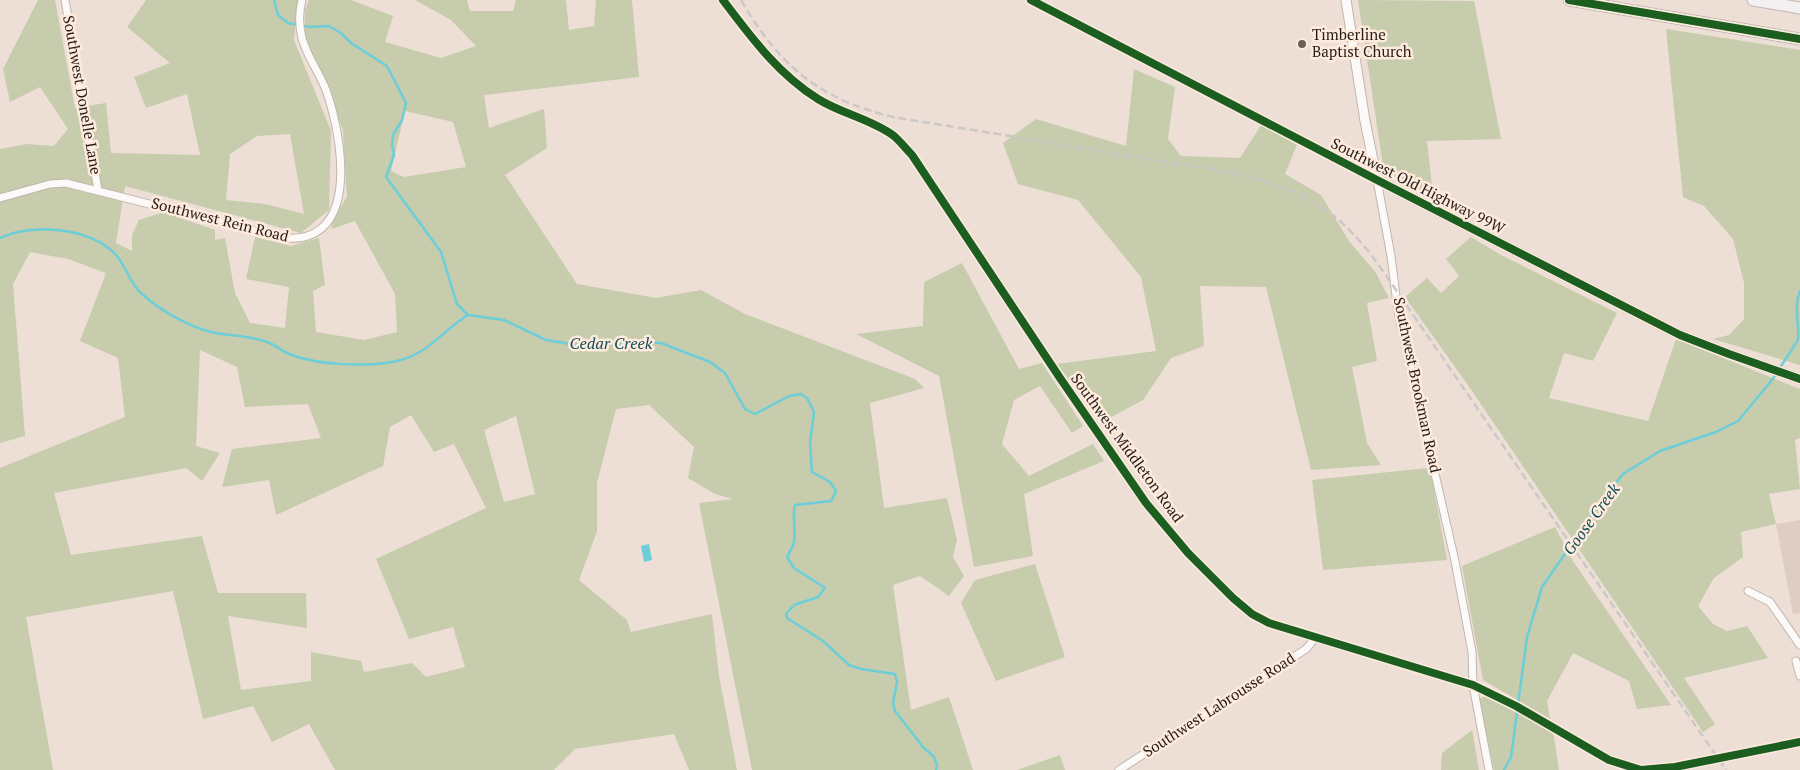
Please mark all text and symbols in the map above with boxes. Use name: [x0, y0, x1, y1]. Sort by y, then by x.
street label: Southwest Donelle Lane: [59, 14, 107, 176]
place label: Timberline Baptist Church: [1312, 24, 1412, 61]
marker: Timberline Baptist Church: [1296, 38, 1308, 50]
street label: Southwest Old Highway 99W: [1328, 132, 1510, 238]
street label: Southwest Rein Road: [150, 192, 291, 246]
street label: Southwest Brookman Road: [1390, 295, 1446, 474]
water label: Cedar Creek: [570, 332, 653, 354]
street label: Southwest Middleton Road: [1067, 369, 1189, 526]
water label: Goose Creek: [1558, 479, 1625, 559]
street label: Southwest Labrousse Road: [1139, 647, 1298, 761]

